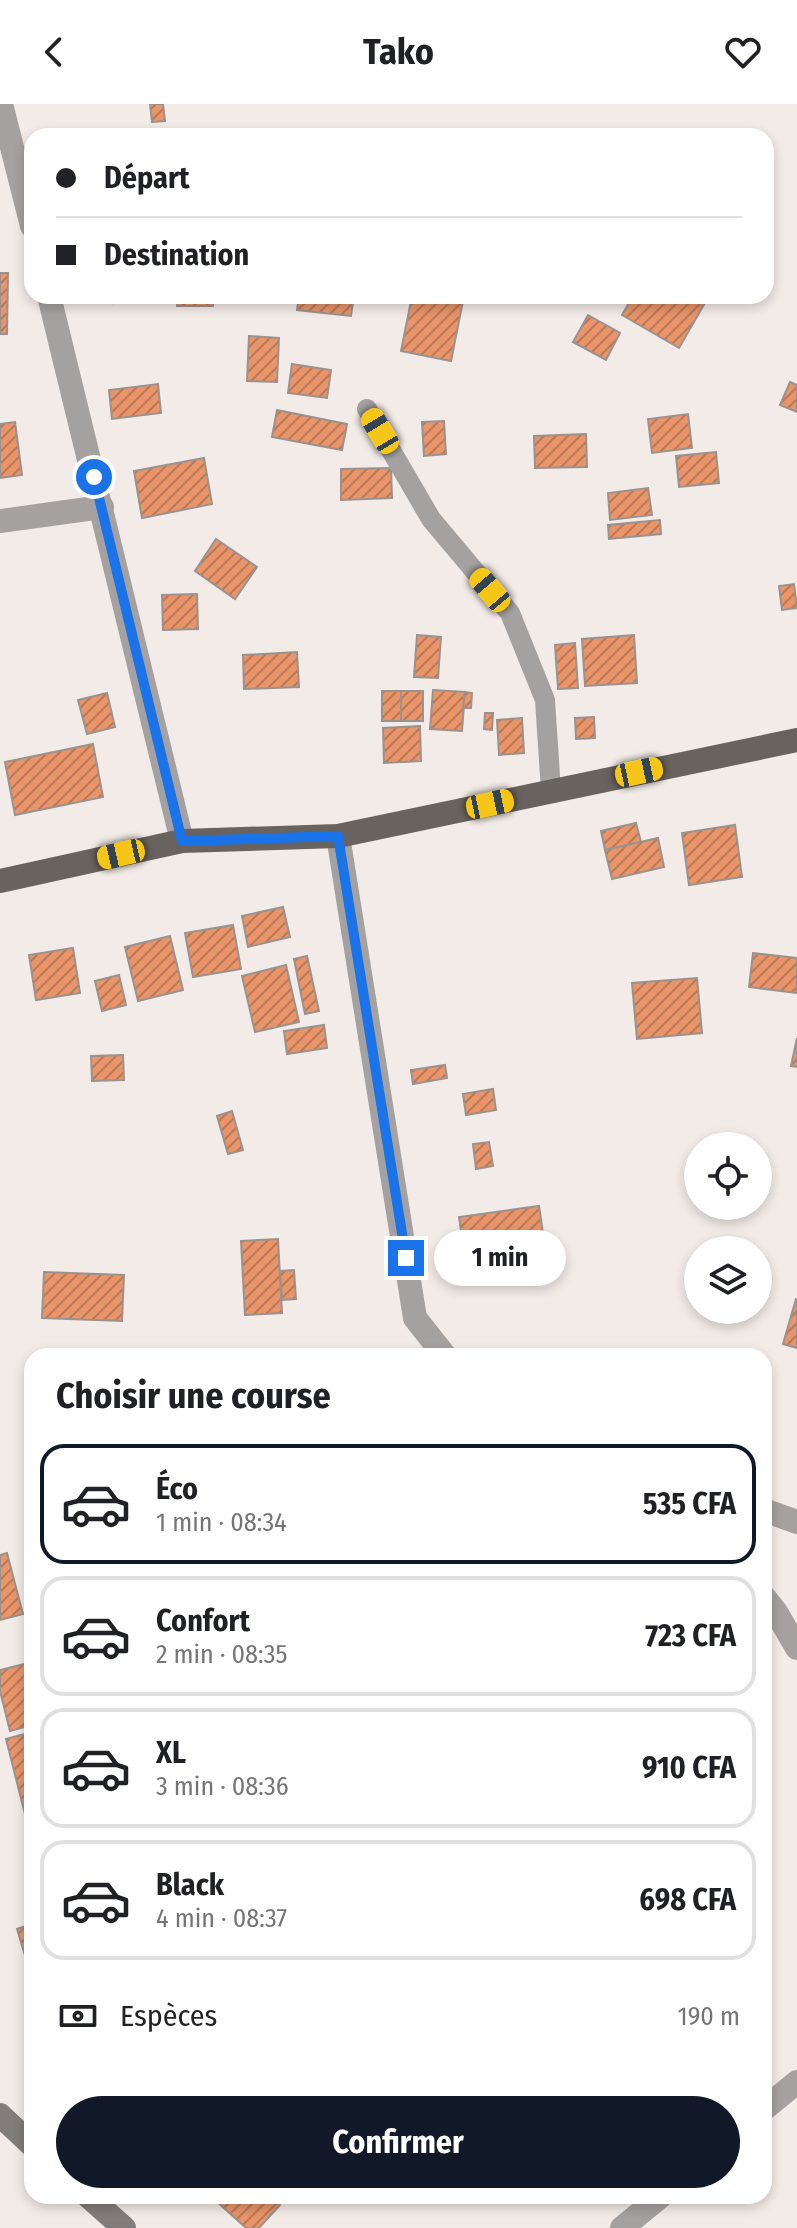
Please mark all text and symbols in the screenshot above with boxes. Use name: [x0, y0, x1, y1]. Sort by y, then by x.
icon: back: [32, 30, 76, 74]
text: Tako: [363, 30, 434, 74]
icon: heart: [721, 30, 765, 74]
text: Départ: [104, 160, 190, 196]
text: Destination: [104, 237, 249, 273]
car: [357, 404, 403, 458]
route start: [76, 459, 112, 495]
car: [465, 564, 515, 616]
car: [613, 755, 665, 789]
car: [464, 787, 516, 821]
car: [95, 837, 147, 871]
map controls: [684, 1132, 772, 1324]
button: locate: [684, 1132, 772, 1220]
callout: 1 min: [434, 1230, 566, 1286]
button: layers: [684, 1236, 772, 1324]
route end: [388, 1240, 424, 1276]
text: 1 min: [472, 1242, 528, 1273]
text: Choisir une course: [56, 1374, 331, 1418]
icon: car: [60, 1468, 132, 1540]
text: Éco: [156, 1471, 198, 1507]
text: 535 CFA: [643, 1486, 736, 1522]
text: 1 min · 08:34: [156, 1507, 287, 1538]
icon: car: [60, 1600, 132, 1672]
text: Confort: [156, 1603, 250, 1639]
text: 723 CFA: [645, 1618, 736, 1654]
text: 2 min · 08:35: [156, 1639, 288, 1670]
icon: car: [60, 1732, 132, 1804]
text: XL: [156, 1735, 186, 1771]
text: 910 CFA: [642, 1750, 736, 1786]
text: 3 min · 08:36: [156, 1771, 289, 1802]
icon: car: [60, 1864, 132, 1936]
text: Black: [156, 1867, 224, 1903]
text: 698 CFA: [639, 1882, 736, 1918]
text: 4 min · 08:37: [156, 1903, 287, 1934]
icon: cash: [56, 1994, 100, 2038]
text: Espèces: [120, 1998, 217, 2034]
text: 190 m: [678, 2001, 740, 2032]
button: Confirmer: [56, 2096, 740, 2188]

